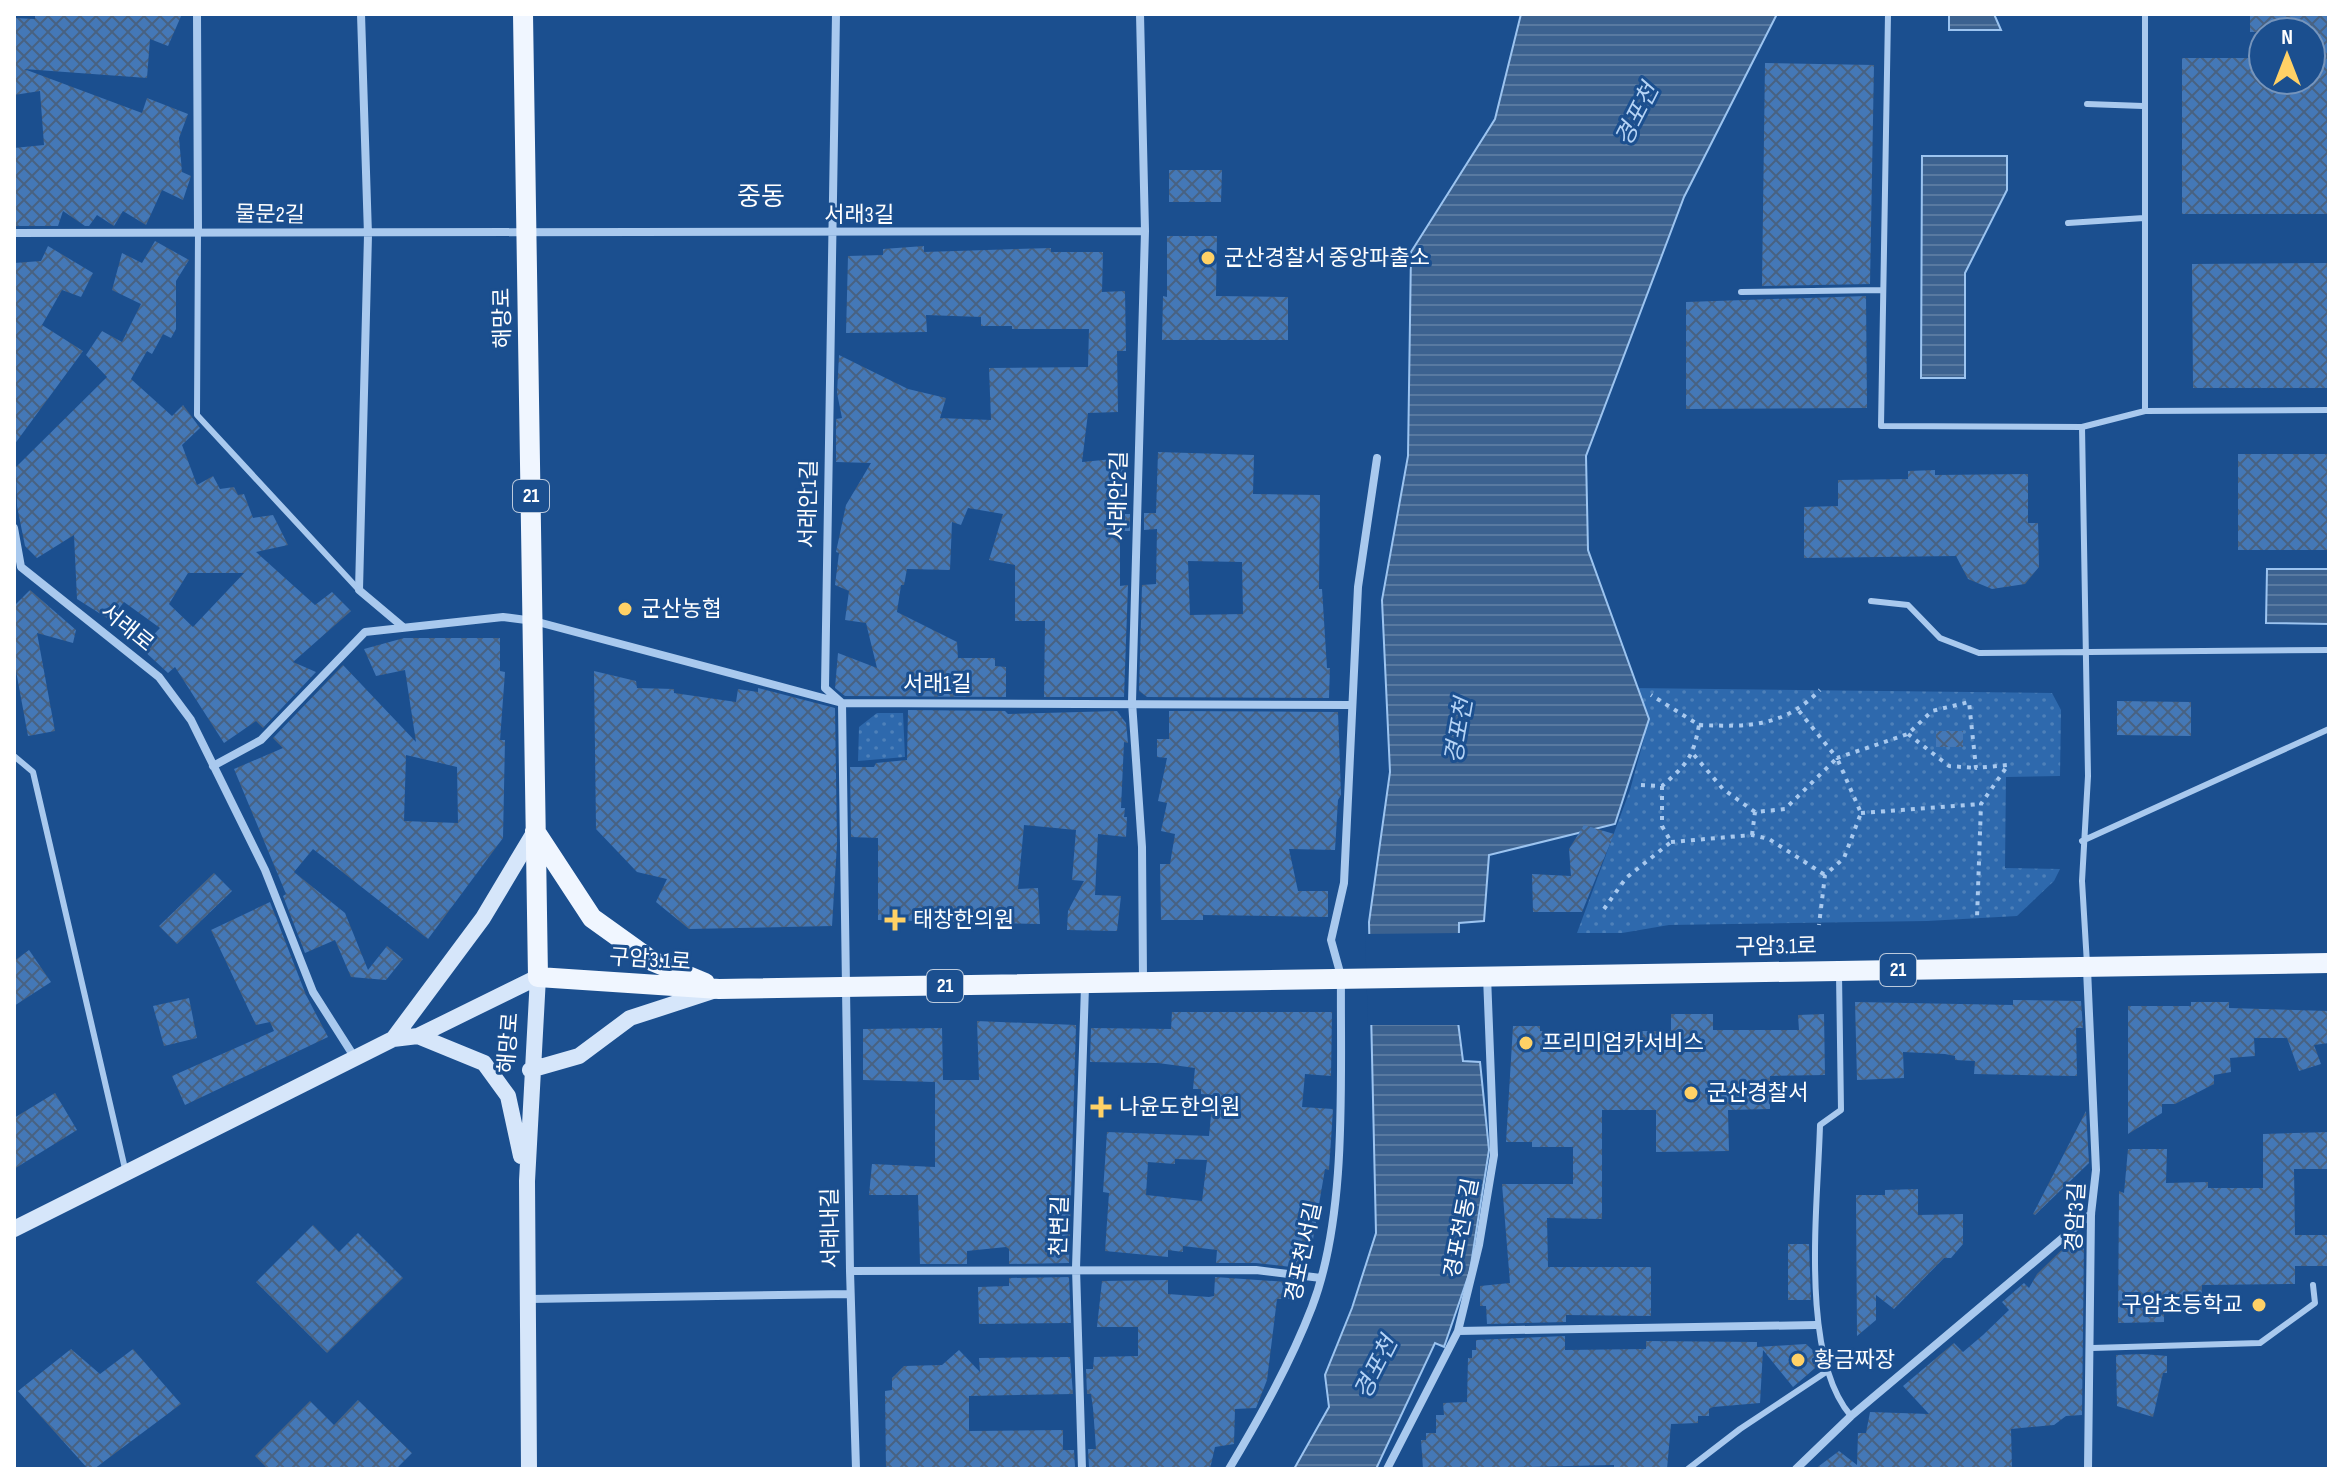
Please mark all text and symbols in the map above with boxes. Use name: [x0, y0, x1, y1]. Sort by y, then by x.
north arrow: [2247, 16, 2327, 96]
text: N: [2281, 24, 2293, 51]
water label: 경포천: [1609, 76, 1666, 151]
district label: 중동: [737, 182, 785, 213]
street label: 물문2길: [235, 201, 305, 229]
street label: 서래3길: [824, 202, 894, 229]
place label: 군산경찰서 중앙파출소: [1224, 245, 1430, 272]
marker: 군산경찰서 중앙파출소: [1199, 249, 1217, 267]
street label: 해망로: [489, 287, 517, 349]
street label: 서래안2길: [1105, 451, 1133, 541]
street label: 서래안1길: [795, 459, 823, 549]
road number: 21: [513, 480, 549, 512]
place label: 군산농협: [641, 596, 722, 623]
street label: 서래로: [95, 598, 159, 658]
marker: 군산농협: [616, 600, 634, 618]
street label: 서래1길: [903, 671, 971, 698]
water label: 경포천: [1439, 693, 1480, 766]
place label: 태창한의원: [913, 907, 1014, 934]
marker: 태창한의원: [884, 909, 906, 931]
street label: 구암3.1로: [1735, 933, 1817, 961]
street label: 구암3.1로: [608, 944, 692, 976]
road number: 21: [1880, 954, 1916, 986]
road number: 21: [927, 970, 963, 1002]
street label: 해망로: [493, 1012, 525, 1074]
place label: 프리미엄카서비스: [1542, 1030, 1704, 1057]
marker: 프리미엄카서비스: [1517, 1034, 1535, 1052]
place label: 군산경찰서: [1707, 1080, 1808, 1107]
marker: 군산경찰서: [1682, 1084, 1700, 1102]
place label: 나윤도한의원: [1119, 1094, 1240, 1121]
marker: 나윤도한의원: [1090, 1096, 1112, 1118]
street label: 경포천동길: [1439, 1176, 1485, 1280]
street label: 경암3길: [2061, 1181, 2091, 1253]
street label: 서래내길: [817, 1187, 845, 1269]
street label: 천변길: [1045, 1195, 1075, 1257]
street label: 경포천서길: [1280, 1200, 1328, 1304]
place label: 구암초등학교: [2122, 1292, 2243, 1319]
marker: 구암초등학교: [2250, 1296, 2268, 1314]
water label: 경포천: [1348, 1329, 1405, 1404]
place label: 황금짜장: [1814, 1347, 1895, 1374]
marker: 황금짜장: [1789, 1351, 1807, 1369]

